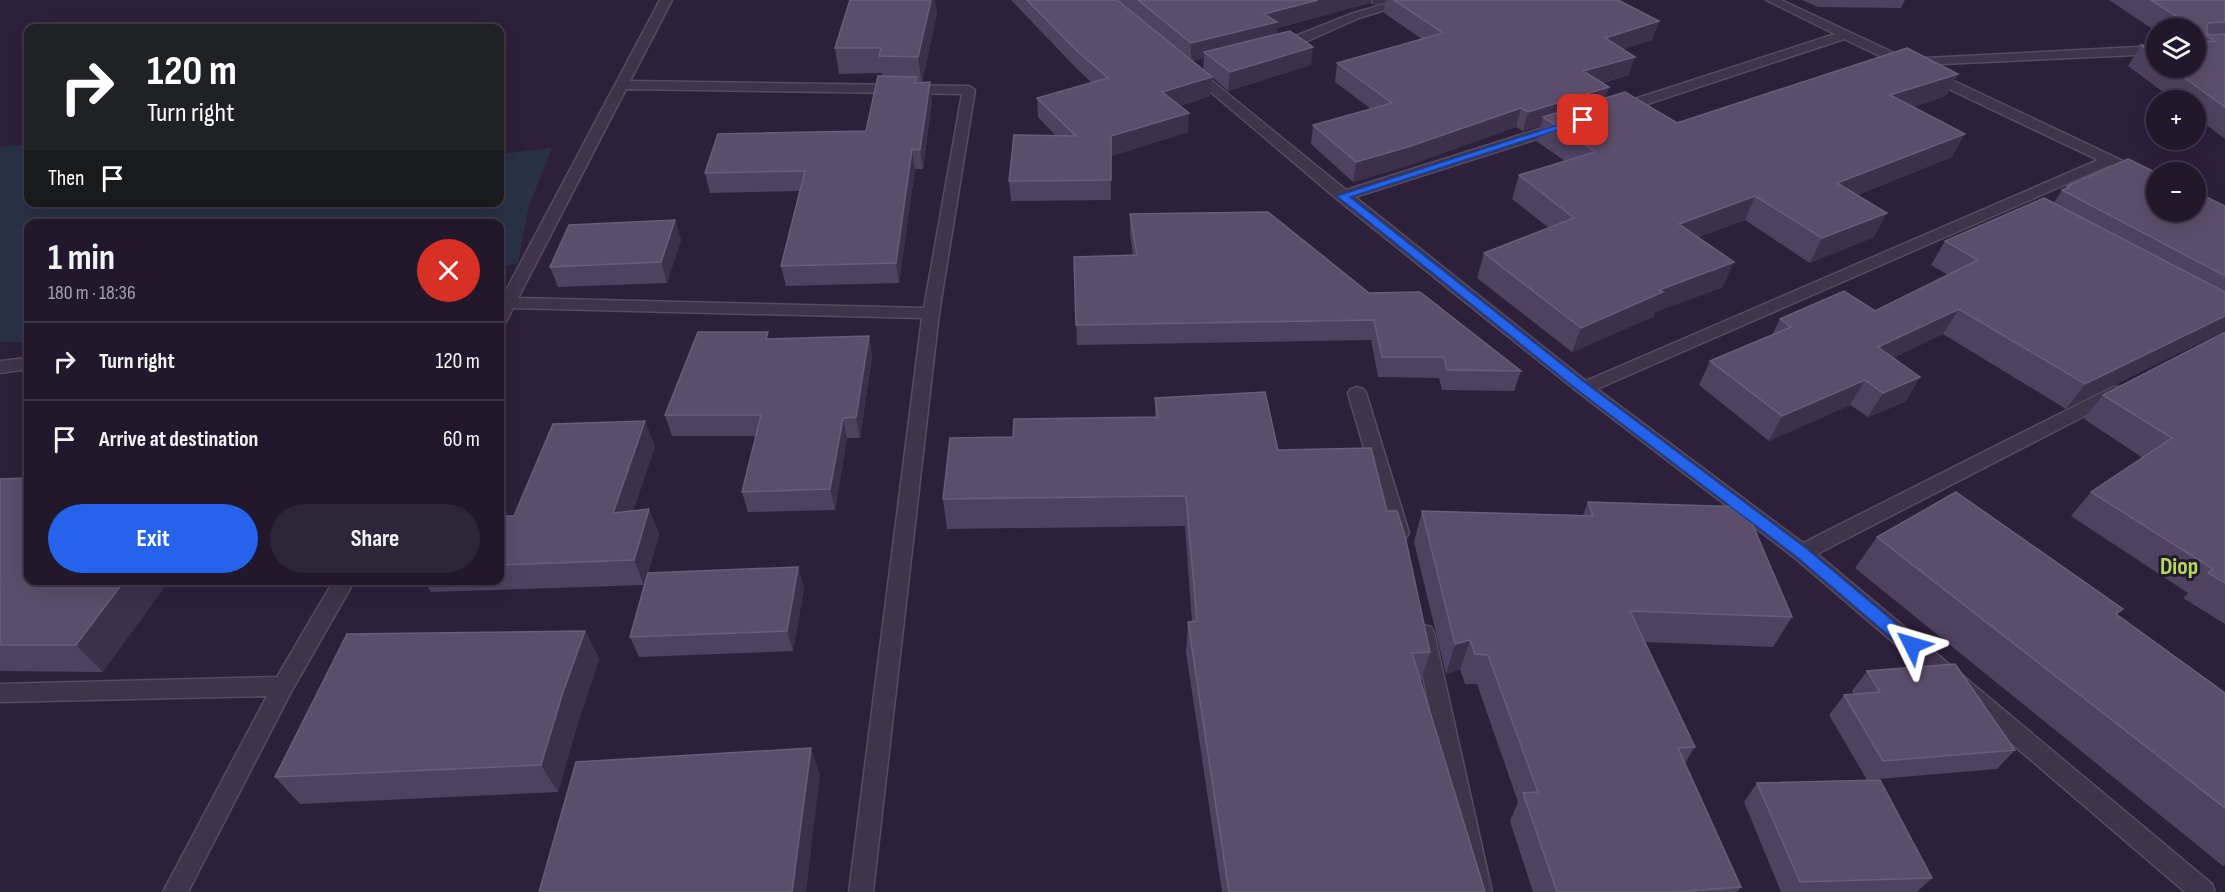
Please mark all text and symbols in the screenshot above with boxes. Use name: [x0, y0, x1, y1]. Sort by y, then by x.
map controls: [2146, 18, 2206, 222]
button: layers: [2146, 18, 2206, 78]
text: 120 m: [147, 46, 237, 97]
icon: right: [48, 48, 126, 126]
button: +: [2146, 90, 2206, 150]
pin: [1557, 94, 1608, 145]
text: Turn right: [147, 97, 234, 129]
icon: arrive: [1566, 103, 1599, 136]
icon: arrive: [96, 162, 129, 195]
button: −: [2146, 162, 2206, 222]
text: Then: [48, 165, 84, 192]
text: 1 min: [48, 237, 115, 280]
button: close: [417, 239, 480, 302]
text: 180 m · 18:36: [48, 281, 136, 305]
icon: right: [48, 345, 81, 378]
text: Turn right: [99, 348, 175, 375]
text: 120 m: [436, 348, 480, 375]
icon: arrive: [48, 423, 81, 456]
text: Arrive at destination: [99, 426, 258, 453]
text: 60 m: [443, 426, 480, 453]
button: Exit: [48, 504, 258, 573]
button: Share: [270, 504, 480, 573]
district label: Diop: [2160, 552, 2198, 581]
position arrow: [1880, 613, 1944, 677]

